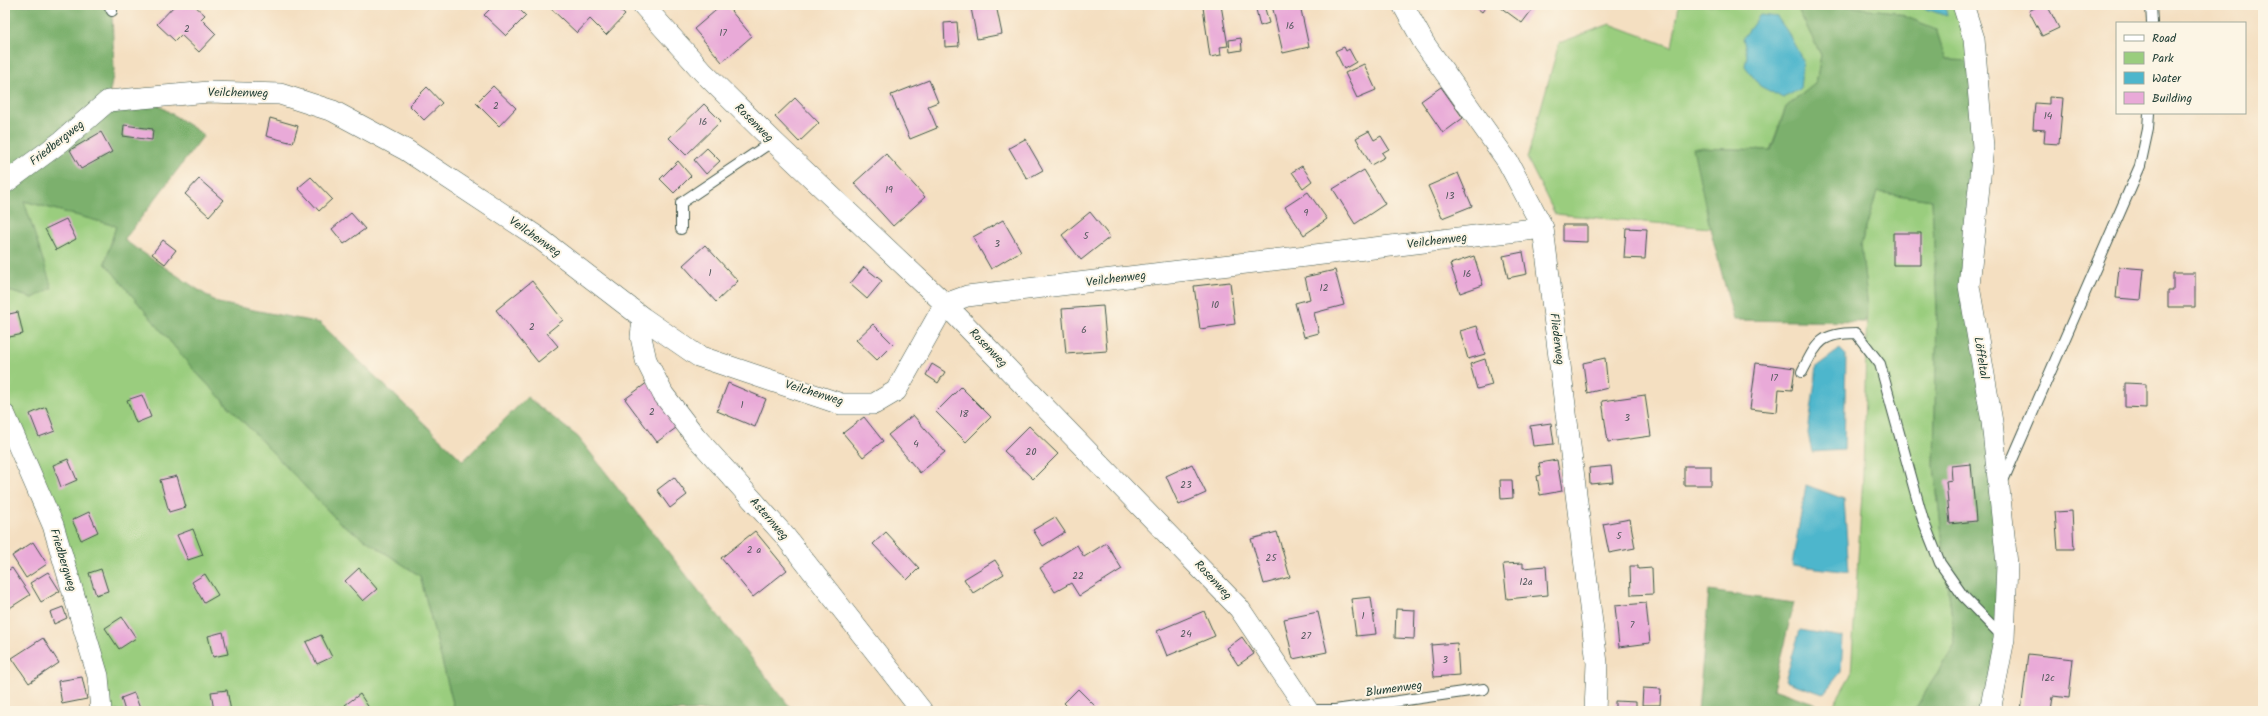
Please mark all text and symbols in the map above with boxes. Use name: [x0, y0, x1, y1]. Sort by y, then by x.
house number: 16: [1286, 18, 1294, 34]
house number: 2: [184, 21, 190, 37]
legend: [2116, 22, 2246, 114]
house number: 17: [719, 25, 727, 41]
text: Road: [2152, 29, 2177, 48]
text: Park: [2152, 49, 2174, 68]
text: Water: [2152, 69, 2182, 88]
street label: Veilchenweg: [208, 83, 269, 103]
text: Building: [2152, 89, 2192, 108]
house number: 2: [493, 98, 499, 114]
street label: Rosenweg: [730, 99, 778, 147]
house number: 14: [2044, 108, 2053, 124]
house number: 16: [699, 114, 707, 130]
street label: Friedbergweg: [26, 115, 89, 171]
house number: 19: [885, 182, 893, 198]
house number: 13: [1446, 188, 1455, 204]
house number: 9: [1304, 205, 1309, 221]
street label: Veilchenweg: [505, 212, 565, 262]
house number: 5: [1083, 228, 1089, 244]
street label: Veilchenweg: [1406, 228, 1468, 254]
house number: 3: [994, 236, 1000, 252]
house number: 1: [708, 265, 712, 281]
street label: Veilchenweg: [1085, 266, 1147, 292]
house number: 16: [1463, 266, 1471, 282]
house number: 12: [1320, 280, 1329, 296]
house number: 10: [1211, 297, 1219, 313]
street label: Fliederweg: [1544, 312, 1570, 366]
house number: 2: [529, 319, 535, 335]
house number: 6: [1081, 322, 1087, 338]
street label: Rosenweg: [964, 324, 1012, 372]
street label: Löffeltal: [1968, 335, 1994, 381]
house number: 17: [1770, 370, 1778, 386]
street label: Veilchenweg: [782, 375, 846, 411]
house number: 1: [740, 397, 744, 413]
house number: 2: [649, 404, 655, 420]
house number: 18: [959, 406, 970, 422]
house number: 3: [1624, 410, 1630, 426]
house number: 4: [913, 436, 919, 452]
house number: 20: [1026, 444, 1036, 460]
house number: 23: [1180, 477, 1192, 493]
street label: Asternweg: [745, 493, 793, 545]
street label: Friedbergweg: [44, 526, 82, 594]
house number: 5: [1616, 528, 1622, 544]
house number: 2 a: [747, 542, 762, 558]
house number: 25: [1265, 550, 1277, 566]
street label: Rosenweg: [1190, 556, 1237, 604]
house number: 22: [1072, 568, 1084, 584]
house number: 12a: [1519, 574, 1533, 590]
house number: 1: [1361, 608, 1365, 624]
house number: 7: [1630, 617, 1635, 633]
house number: 24: [1180, 626, 1192, 642]
house number: 27: [1301, 628, 1312, 644]
house number: 3: [1442, 652, 1448, 668]
house number: 12c: [2041, 670, 2055, 686]
street label: Blumenweg: [1365, 676, 1424, 702]

